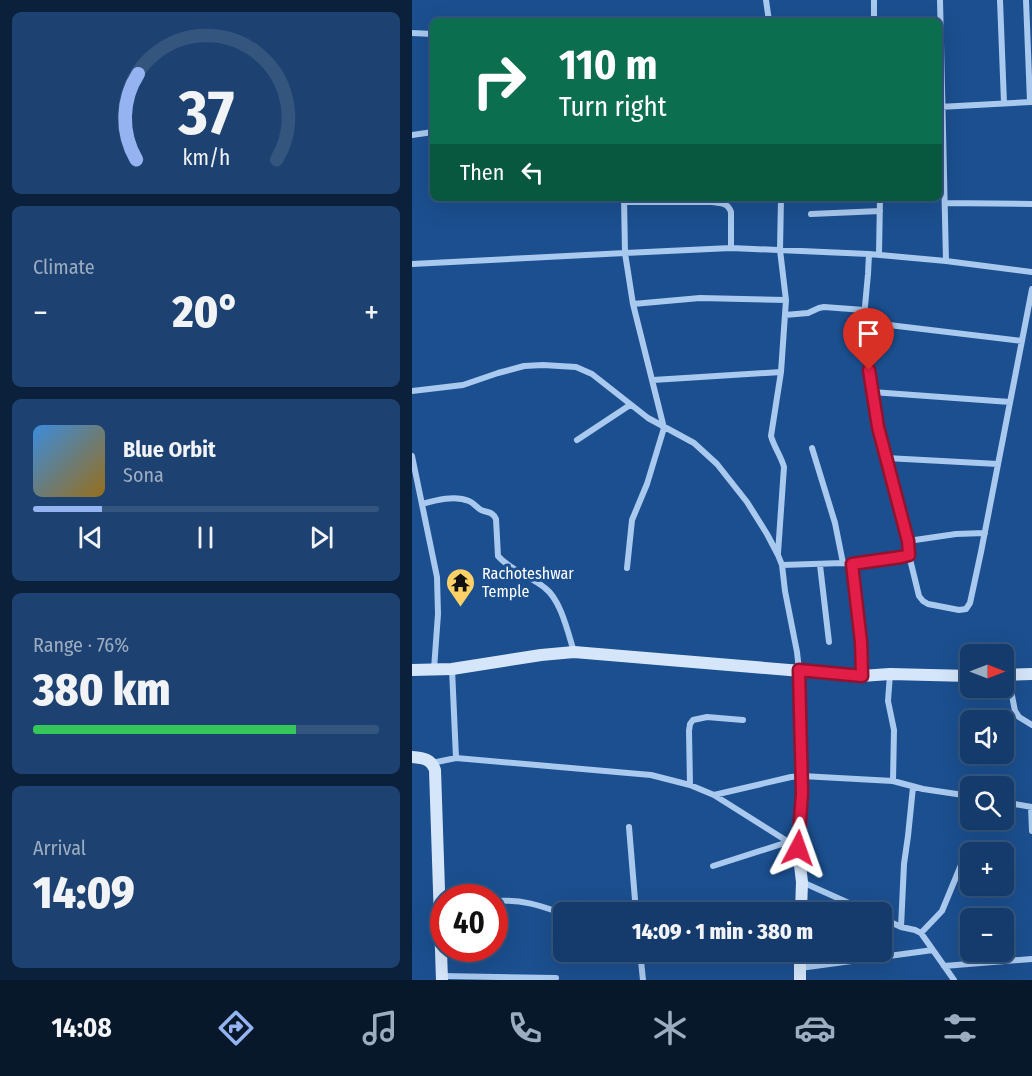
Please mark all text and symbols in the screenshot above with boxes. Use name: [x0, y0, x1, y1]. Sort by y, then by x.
text: 110 m: [559, 40, 658, 90]
icon: right: [460, 42, 538, 120]
text: 37: [177, 76, 234, 151]
text: Turn right: [559, 91, 667, 123]
text: km/h: [182, 145, 230, 171]
icon: left: [516, 156, 549, 189]
text: Then: [460, 159, 504, 186]
text: Climate: [33, 255, 95, 279]
text: 20°: [172, 285, 239, 339]
text: −: [33, 293, 48, 333]
text: +: [364, 293, 379, 333]
pin: [843, 308, 894, 370]
icon: arrive: [852, 317, 885, 350]
text: Blue Orbit: [123, 436, 216, 463]
text: Sona: [123, 463, 164, 487]
icon: previous: [74, 521, 107, 554]
icon: pause: [189, 521, 222, 554]
icon: next: [305, 521, 338, 554]
place label: Rachoteshwar Temple: [482, 564, 574, 601]
temple icon: Rachoteshwar Temple: [445, 566, 477, 608]
text: Range · 76%: [33, 633, 129, 657]
north arrow: [960, 644, 1014, 698]
map controls: [960, 644, 1014, 962]
text: 380 km: [33, 663, 170, 717]
button: sound: [960, 710, 1014, 764]
button: search: [960, 776, 1014, 830]
position arrow: [766, 816, 830, 880]
text: Arrival: [33, 836, 86, 860]
button: +: [960, 842, 1014, 896]
text: 14:09: [33, 866, 135, 920]
speed limit sign: 40: [430, 884, 508, 962]
button: −: [960, 908, 1014, 962]
text: 14:09 · 1 min · 380 m: [632, 918, 813, 945]
icon: directions: [215, 1007, 257, 1049]
icon: music: [359, 1007, 401, 1049]
icon: phone: [504, 1007, 546, 1049]
icon: climate: [649, 1007, 691, 1049]
icon: car: [794, 1007, 836, 1049]
icon: filters: [939, 1007, 981, 1049]
text: 14:08: [51, 1012, 112, 1044]

